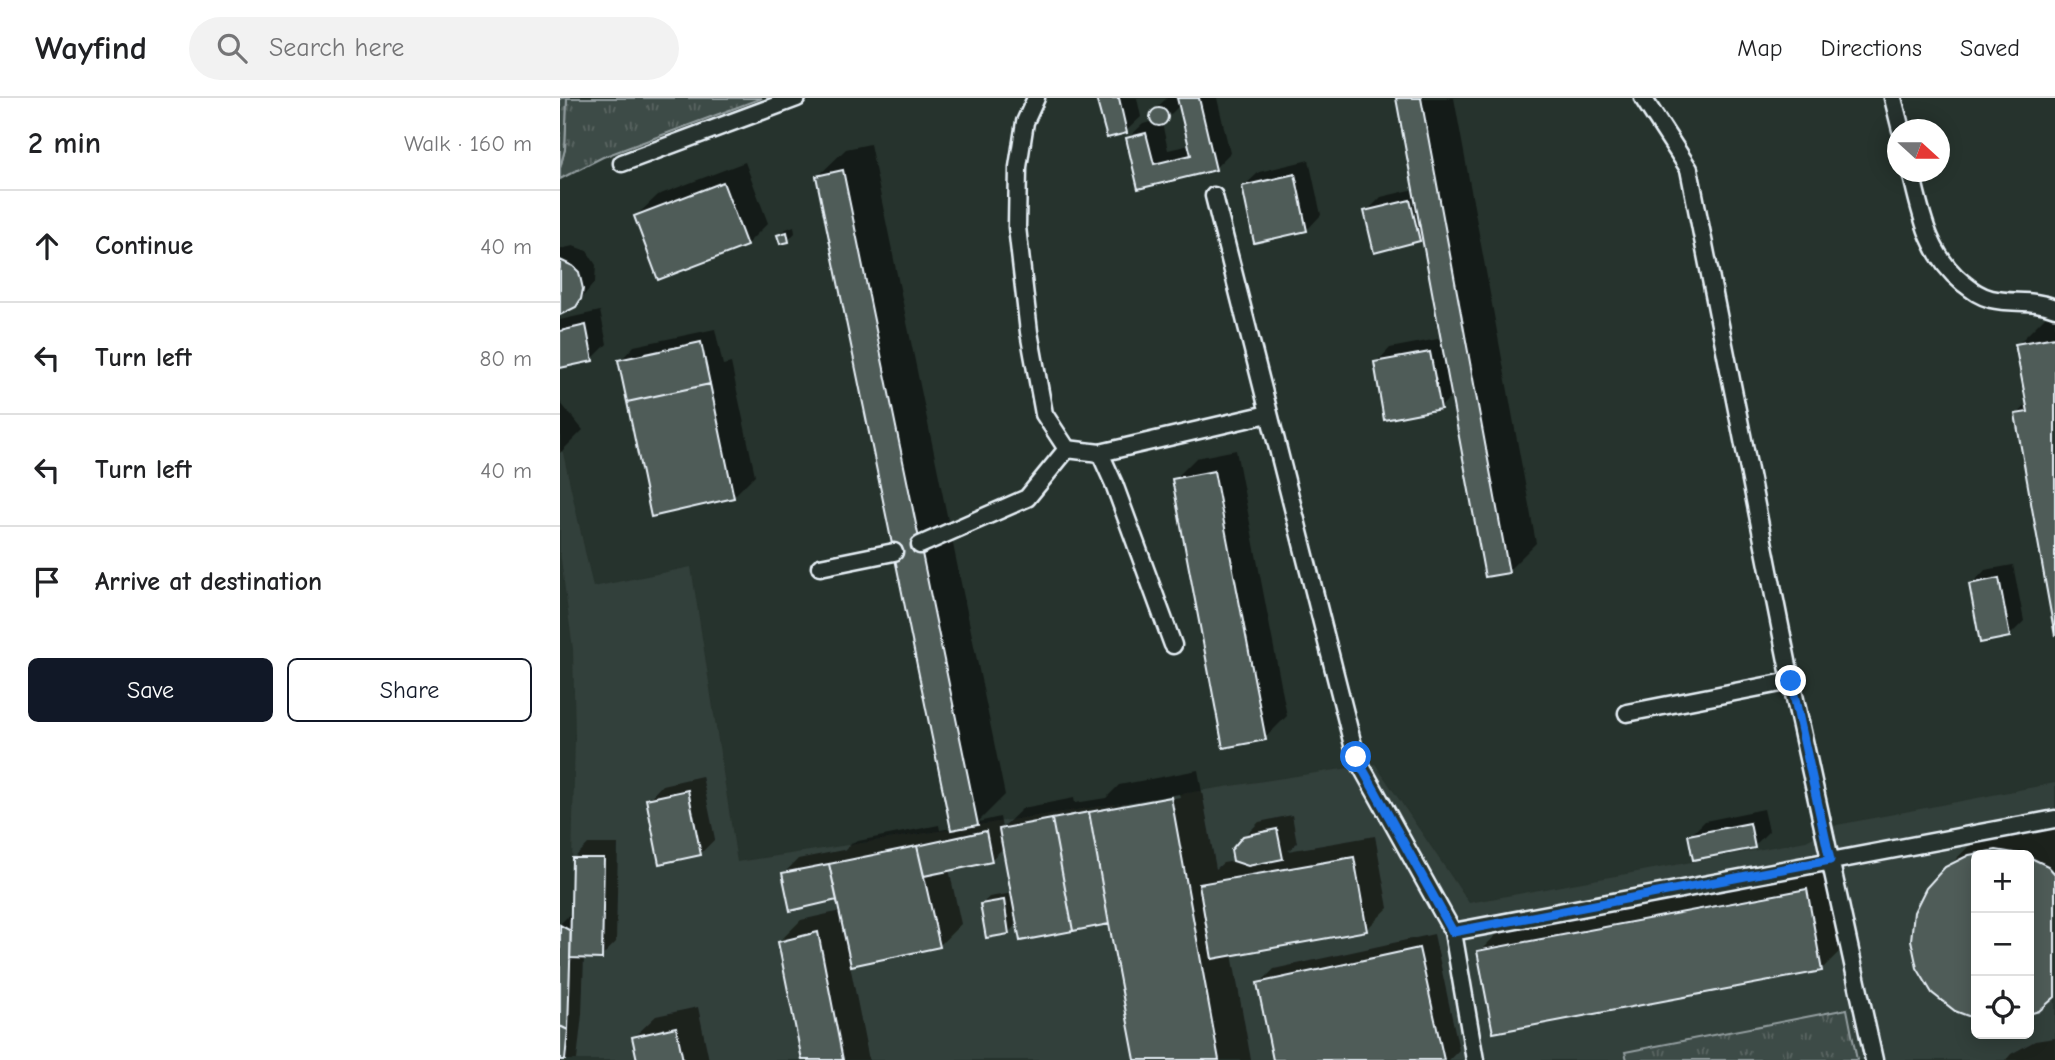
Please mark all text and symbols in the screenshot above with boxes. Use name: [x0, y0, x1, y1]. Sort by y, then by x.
search box: [189, 17, 679, 80]
text: Wayfind: [35, 29, 147, 67]
icon: search: [213, 29, 251, 67]
text: Search here: [269, 33, 404, 63]
text: Map: [1737, 34, 1783, 62]
text: Directions: [1821, 34, 1922, 62]
text: Saved: [1960, 34, 2020, 62]
north arrow: [1887, 119, 1950, 182]
text: 2 min: [28, 126, 101, 161]
text: Walk · 160 m: [404, 130, 532, 157]
icon: ahead: [28, 227, 66, 265]
text: Continue: [95, 231, 193, 261]
text: 40 m: [480, 233, 532, 260]
icon: left: [28, 339, 66, 377]
text: Turn left: [95, 343, 192, 373]
text: 80 m: [479, 345, 532, 372]
icon: left: [28, 451, 66, 489]
text: Turn left: [95, 455, 192, 485]
text: 40 m: [480, 457, 532, 484]
icon: arrive: [28, 563, 66, 601]
text: Arrive at destination: [95, 567, 322, 597]
button: Save: [28, 658, 273, 722]
button: Share: [287, 658, 532, 722]
route end: [1775, 665, 1806, 696]
route start: [1340, 741, 1371, 772]
map controls: [1971, 850, 2034, 1039]
button: +: [1971, 850, 2034, 913]
button: −: [1971, 913, 2034, 976]
button: locate: [1971, 976, 2034, 1039]

